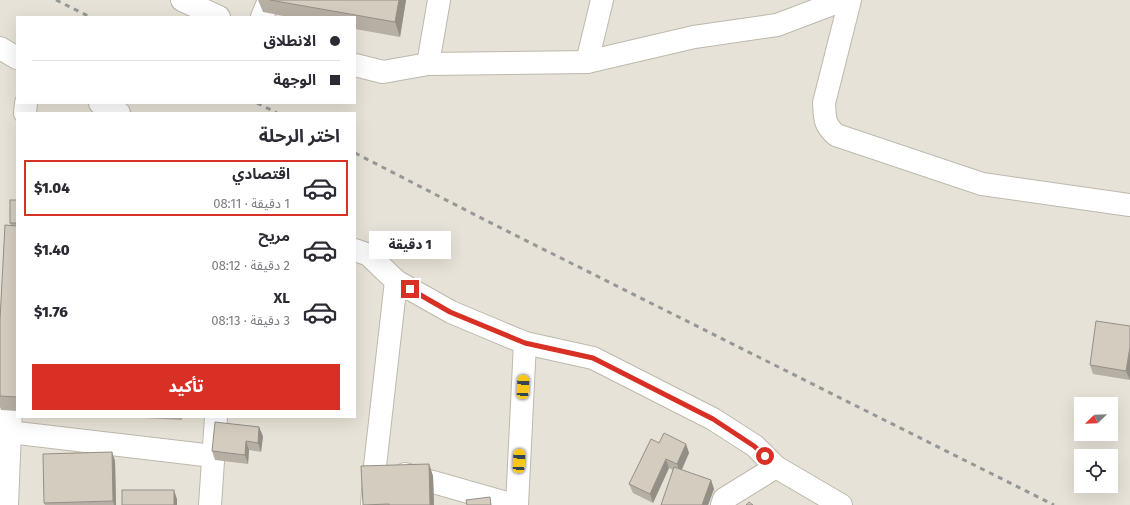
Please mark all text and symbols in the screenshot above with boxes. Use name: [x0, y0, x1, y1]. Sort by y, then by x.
text: الانطلاق: [264, 32, 316, 50]
text: الوجهة: [273, 71, 316, 89]
text: اختر الرحلة: [259, 125, 340, 147]
text: اقتصادي: [232, 165, 290, 183]
icon: car: [302, 170, 338, 206]
text: $1.04: [34, 179, 70, 197]
text: 1 دقيقة · 08:11: [213, 196, 290, 211]
text: مريح: [258, 227, 290, 245]
callout: 1 دقيقة: [369, 231, 451, 259]
icon: car: [302, 232, 338, 268]
text: 1 دقيقة: [388, 237, 432, 252]
text: $1.40: [34, 241, 70, 259]
text: 2 دقيقة · 08:12: [211, 258, 290, 273]
route end: [401, 280, 419, 298]
text: XL: [274, 289, 290, 307]
icon: car: [302, 294, 338, 330]
text: $1.76: [34, 303, 68, 321]
text: 3 دقيقة · 08:13: [211, 313, 290, 328]
button: تأكيد: [32, 364, 340, 410]
car: [516, 375, 530, 399]
north arrow: [1074, 397, 1118, 441]
map controls: [1074, 397, 1118, 493]
route start: [756, 447, 774, 465]
car: [512, 449, 526, 473]
button: locate: [1074, 449, 1118, 493]

